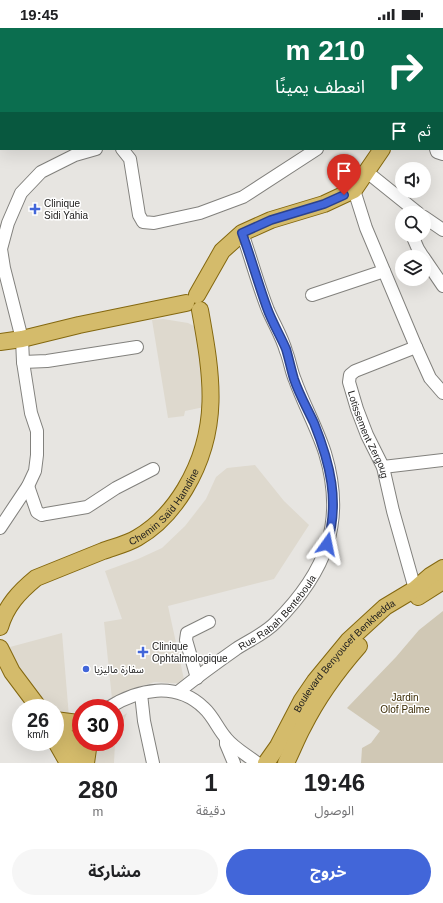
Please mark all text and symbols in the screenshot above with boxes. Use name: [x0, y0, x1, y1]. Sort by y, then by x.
text: 19:45: [20, 6, 58, 23]
text: 210 m: [286, 35, 365, 66]
icon: right: [379, 44, 431, 96]
text: انعطف يمينًا: [275, 77, 365, 97]
icon: arrive: [388, 120, 410, 142]
text: ثم: [418, 122, 431, 139]
pin: [327, 154, 361, 195]
icon: arrive: [333, 160, 355, 182]
map controls: [395, 162, 431, 286]
button: sound: [395, 162, 431, 198]
place label: Clinique Sidi Yahia: [44, 198, 89, 221]
marker: Clinique Sidi Yahia: [29, 203, 41, 215]
button: search: [395, 206, 431, 242]
button: layers: [395, 250, 431, 286]
street label: Lotissement Zergoug: [346, 389, 391, 479]
street label: Chemin Saïd Hamdine: [127, 466, 201, 547]
position arrow: [306, 523, 348, 565]
street label: Rue Rabah Benteboula: [236, 572, 318, 652]
street label: Boulevard Benyoucef Benkhedda: [291, 597, 397, 714]
place label: Clinique Ophtalmologique: [152, 641, 228, 664]
marker: Clinique Ophtalmologique: [137, 646, 149, 658]
marker: سفارة ماليزيا: [81, 664, 91, 674]
place label: سفارة ماليزيا: [94, 664, 144, 676]
park label: Jardin Olof Palme: [380, 692, 430, 715]
speed limit sign: 30: [72, 699, 124, 751]
text: 26: [27, 709, 49, 731]
text: km/h: [27, 729, 49, 740]
text: 1: [204, 769, 218, 796]
text: 19:46: [304, 769, 365, 796]
text: 280: [78, 776, 118, 803]
text: دقيقة: [196, 803, 226, 818]
text: الوصول: [315, 803, 354, 818]
text: m: [93, 804, 103, 819]
button: مشاركة: [12, 849, 218, 895]
button: خروج: [226, 849, 431, 895]

